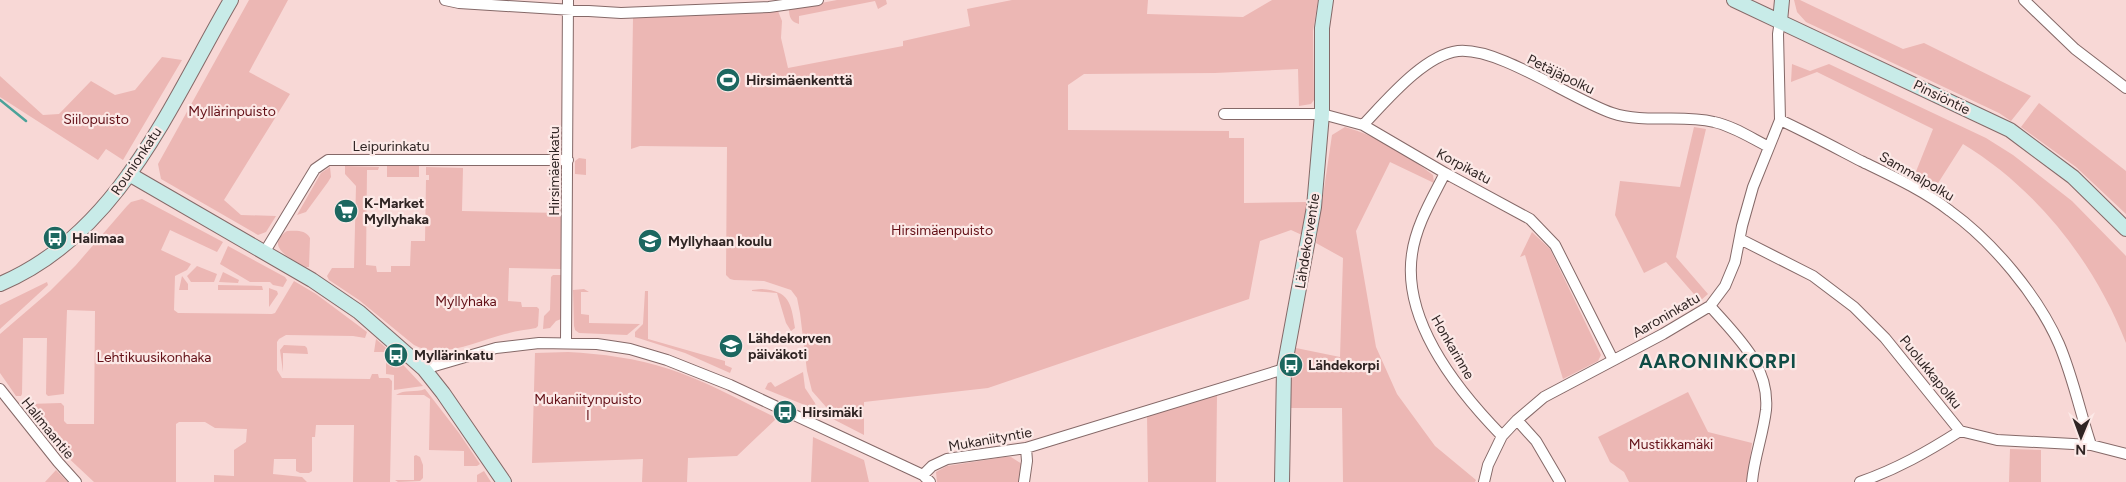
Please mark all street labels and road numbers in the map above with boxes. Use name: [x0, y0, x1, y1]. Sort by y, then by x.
street label: Petäjäpolku: [1524, 51, 1597, 98]
street label: Pinsiöntie: [1911, 76, 1973, 119]
street label: Rounionkatu: [107, 124, 165, 199]
street label: Hirsimäenkatu: [546, 126, 563, 216]
street label: Leipurinkatu: [353, 138, 429, 155]
street label: Korpikatu: [1433, 145, 1494, 188]
street label: Sammalpolku: [1876, 148, 1957, 205]
street label: Lähdekorventie: [1292, 192, 1323, 290]
street label: Aaroninkatu: [1629, 289, 1703, 342]
street label: Honkarinne: [1427, 312, 1478, 383]
street label: Puolukkapolku: [1896, 332, 1965, 412]
street label: Halimaantie: [18, 394, 78, 463]
street label: Mukaniityntie: [947, 424, 1033, 455]

